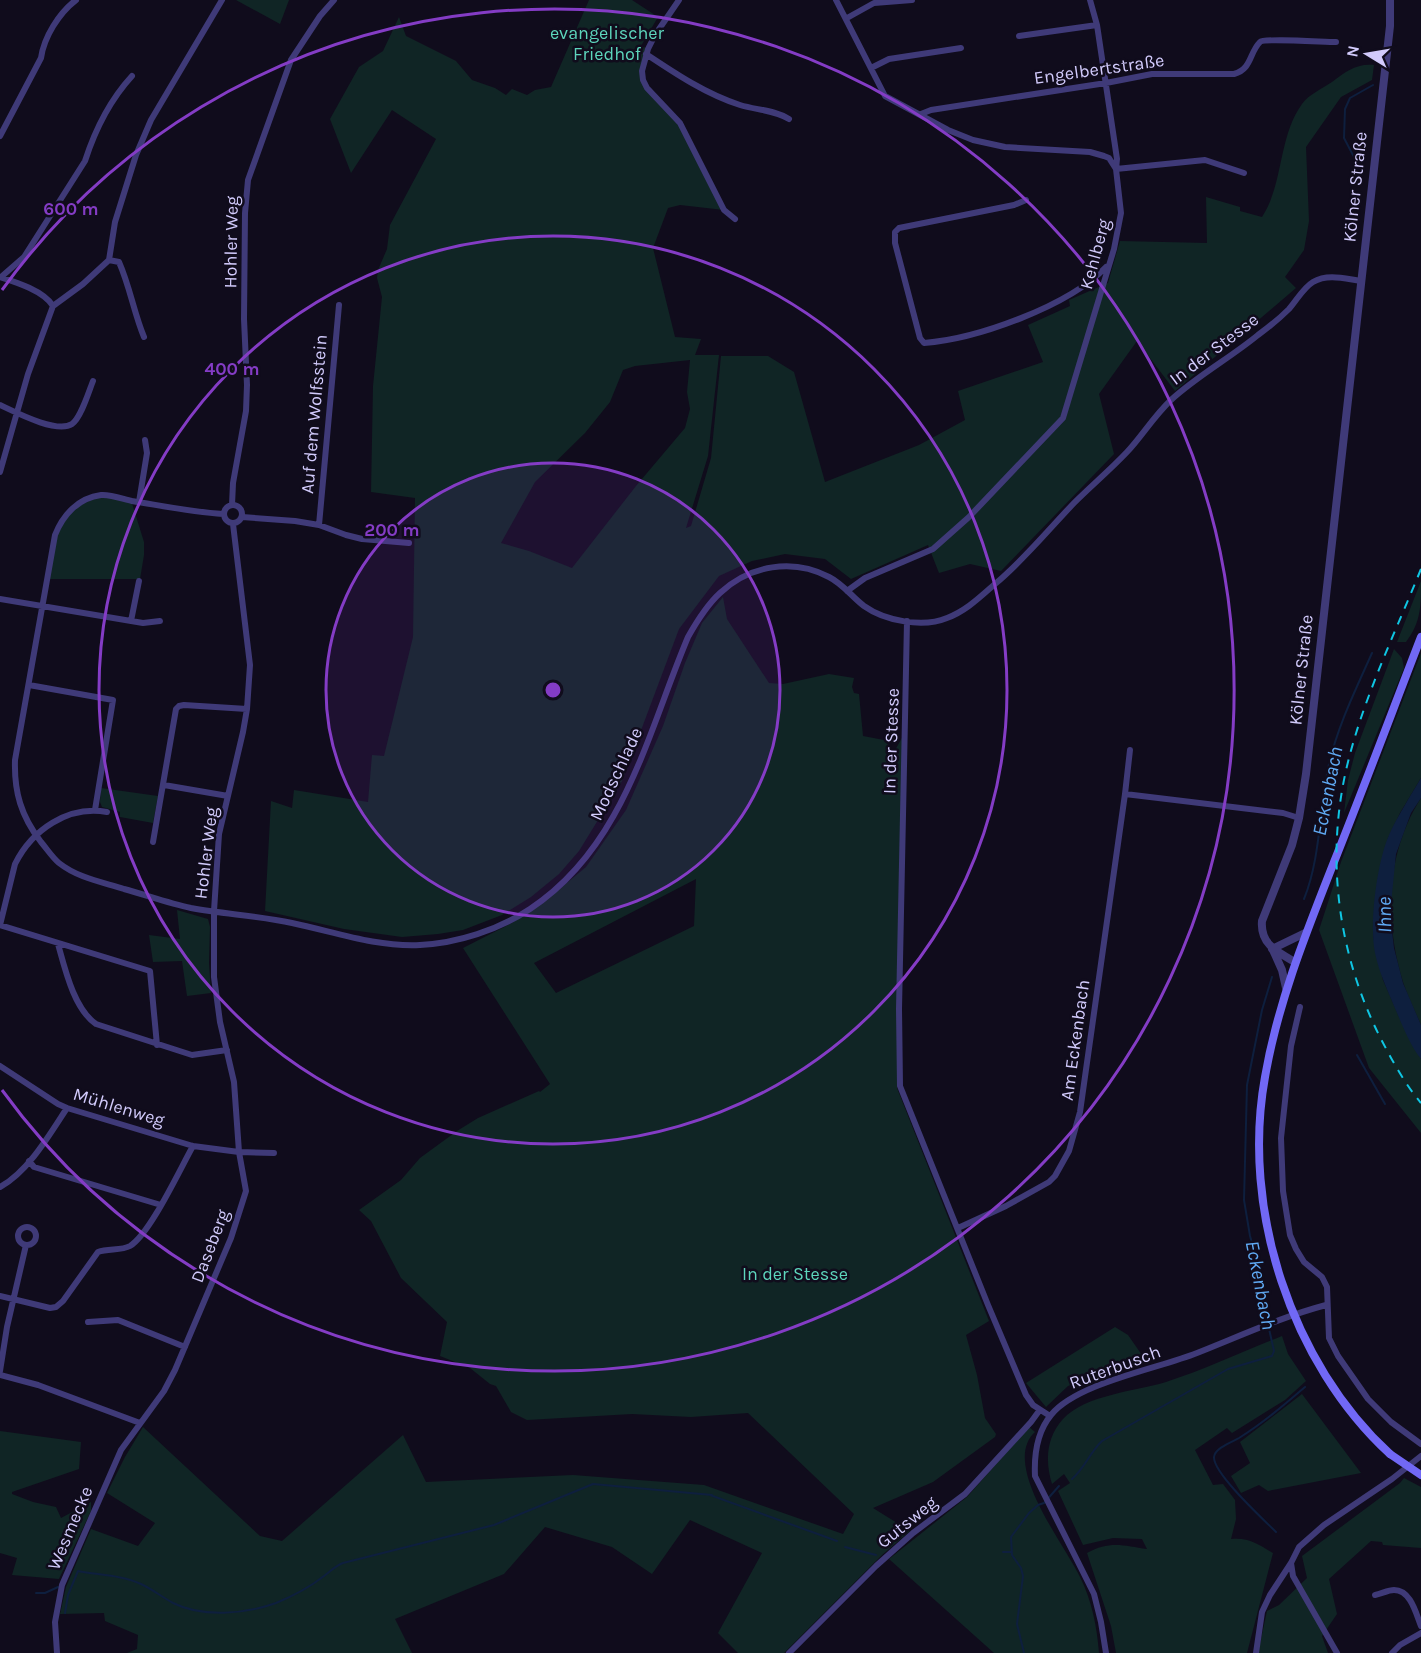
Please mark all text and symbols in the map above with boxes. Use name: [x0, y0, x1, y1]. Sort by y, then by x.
park label: evangelischer Friedhof: [550, 22, 665, 65]
north arrow: [1337, 24, 1397, 84]
text: N: [1342, 44, 1363, 59]
street label: Engelbertstraße: [1032, 49, 1166, 89]
street label: Kölner Straße: [1338, 131, 1372, 243]
street label: Hohler Weg: [219, 195, 243, 289]
text: 600 m: [43, 198, 99, 220]
street label: Kehlberg: [1075, 216, 1115, 292]
street label: In der Stesse: [1165, 308, 1263, 390]
street label: Auf dem Wolfsstein: [296, 333, 332, 495]
text: 400 m: [204, 358, 260, 380]
text: 200 m: [364, 519, 420, 541]
street label: Kölner Straße: [1284, 614, 1318, 726]
centre of rings: [543, 680, 563, 700]
street label: In der Stesse: [878, 688, 904, 794]
street label: Modschlade: [585, 724, 647, 824]
water label: Eckenbach: [1308, 745, 1347, 838]
street label: Hohler Weg: [189, 806, 223, 900]
water label: Ihne: [1373, 897, 1396, 933]
street label: Am Eckenbach: [1056, 978, 1094, 1102]
street label: Mühlenweg: [71, 1083, 167, 1131]
street label: Daseberg: [186, 1206, 234, 1286]
water label: Eckenbach: [1241, 1239, 1280, 1332]
park label: In der Stesse: [742, 1263, 848, 1285]
street label: Ruterbusch: [1066, 1340, 1164, 1394]
street label: Wesmecke: [42, 1483, 98, 1573]
street label: Gutsweg: [872, 1491, 942, 1553]

